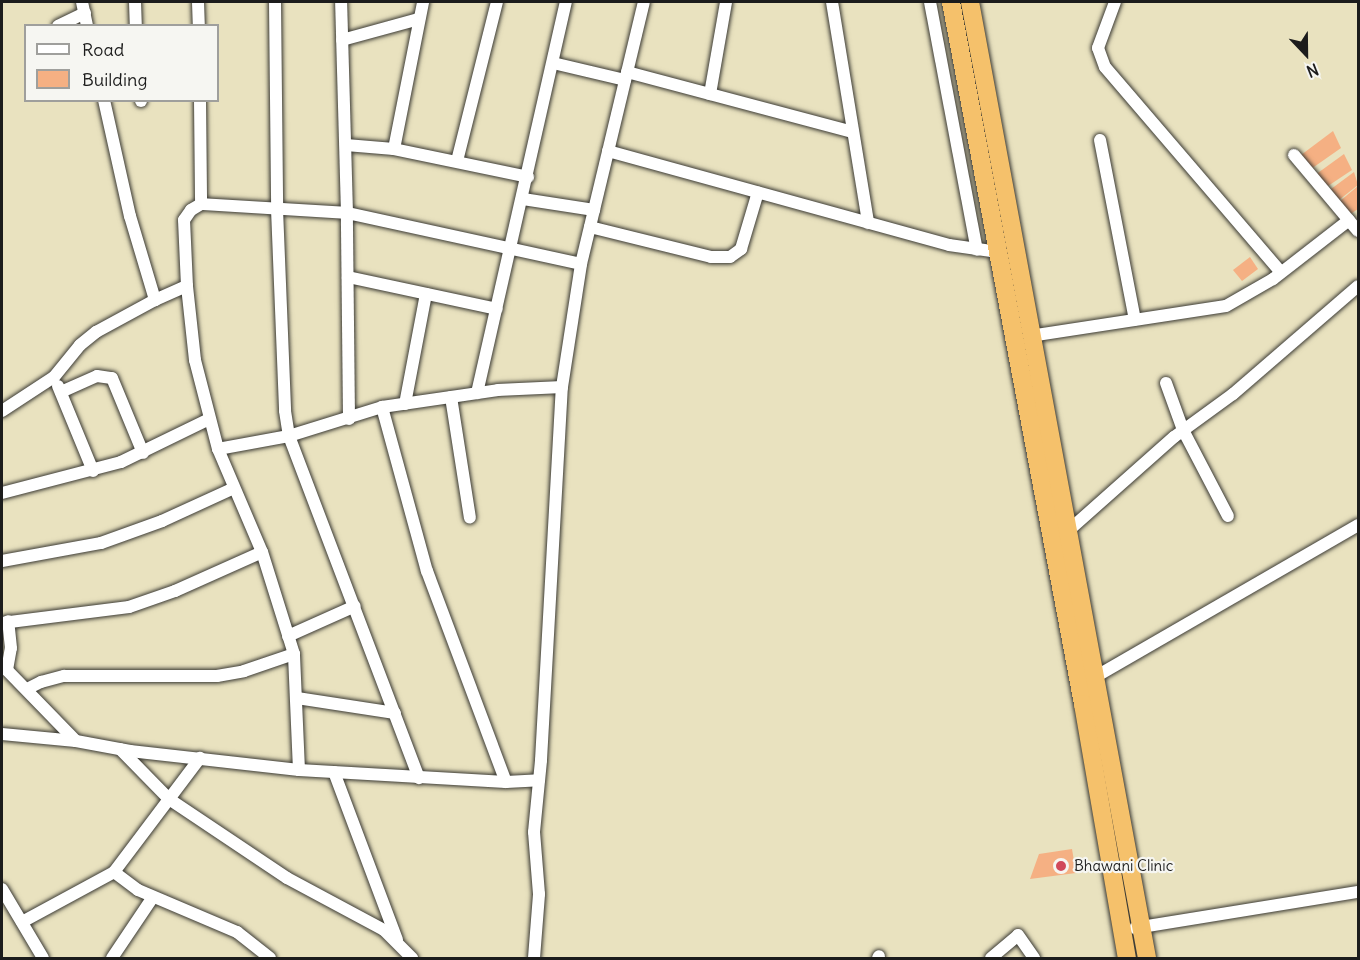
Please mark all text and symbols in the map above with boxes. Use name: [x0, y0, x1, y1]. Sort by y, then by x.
legend: [24, 24, 219, 102]
north arrow: [1276, 24, 1336, 84]
text: Road: [82, 38, 124, 61]
text: N: [1304, 59, 1322, 82]
text: Building: [82, 68, 147, 91]
marker: Bhawani Clinic: [1052, 857, 1070, 875]
place label: Bhawani Clinic: [1074, 857, 1173, 875]

